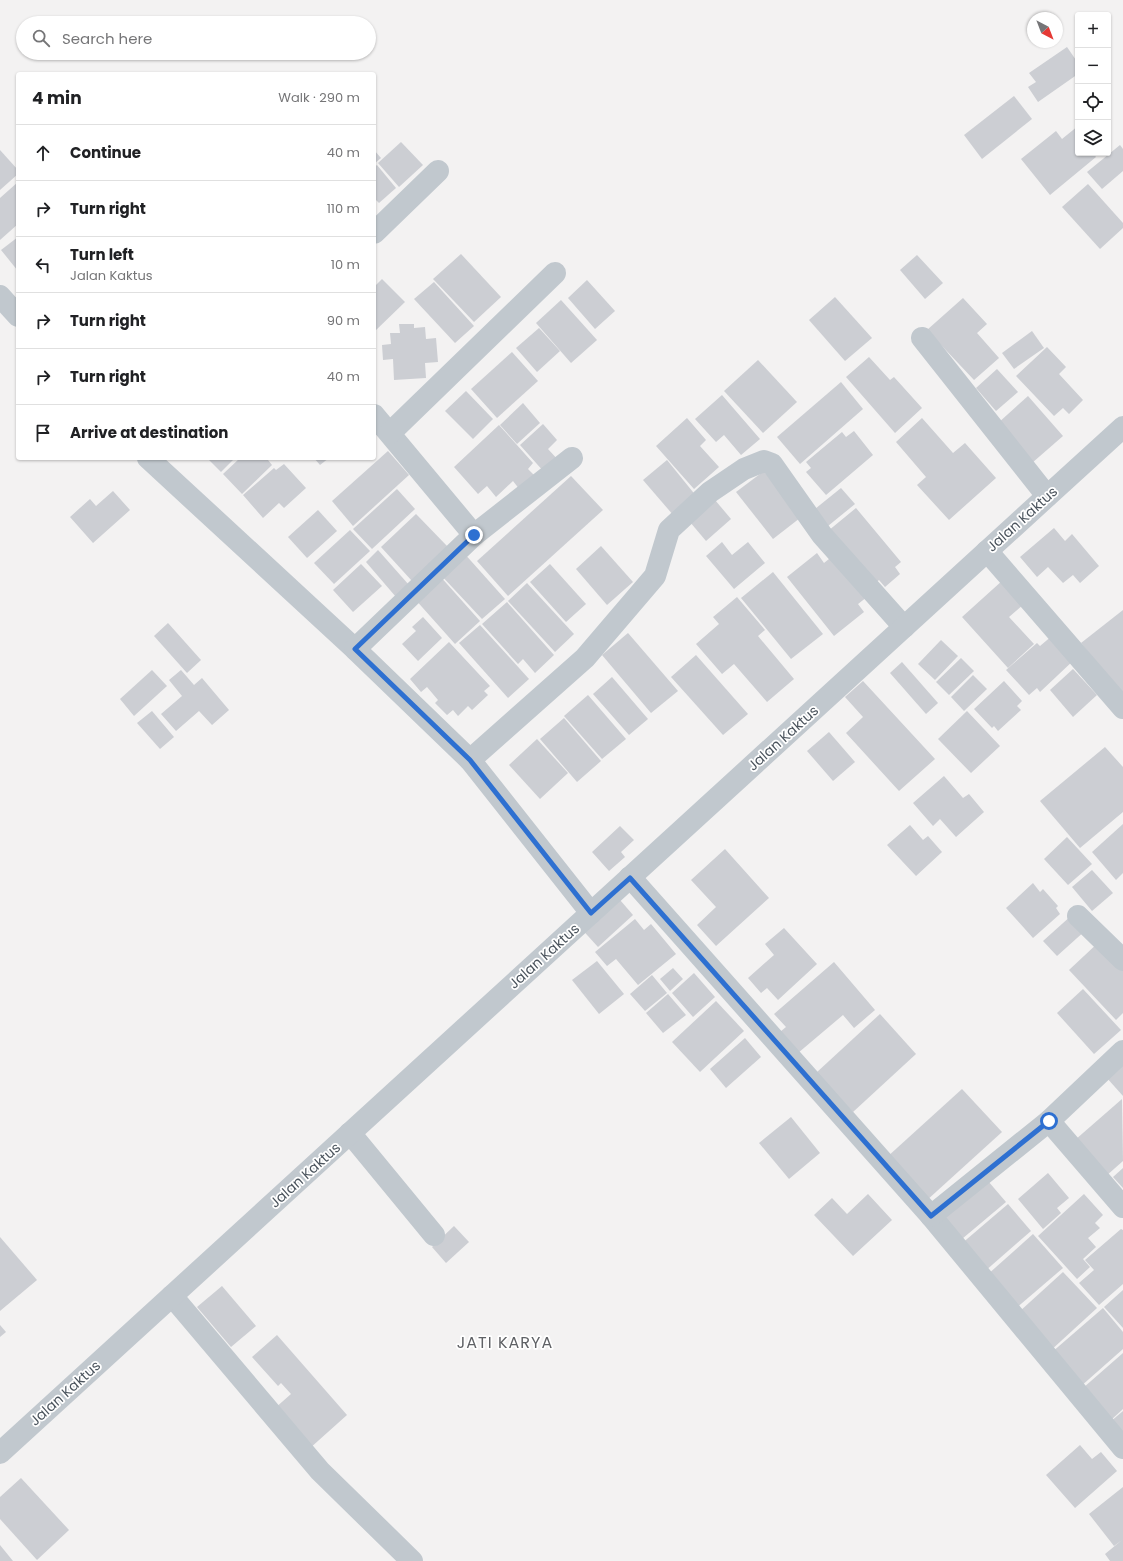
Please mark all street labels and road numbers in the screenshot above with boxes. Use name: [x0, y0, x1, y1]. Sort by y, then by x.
street label: Jalan Kaktus: [982, 482, 1062, 556]
street label: Jalan Kaktus: [743, 701, 823, 775]
street label: Jalan Kaktus: [504, 919, 584, 993]
street label: Jalan Kaktus: [265, 1138, 345, 1212]
street label: Jalan Kaktus: [25, 1356, 105, 1430]

